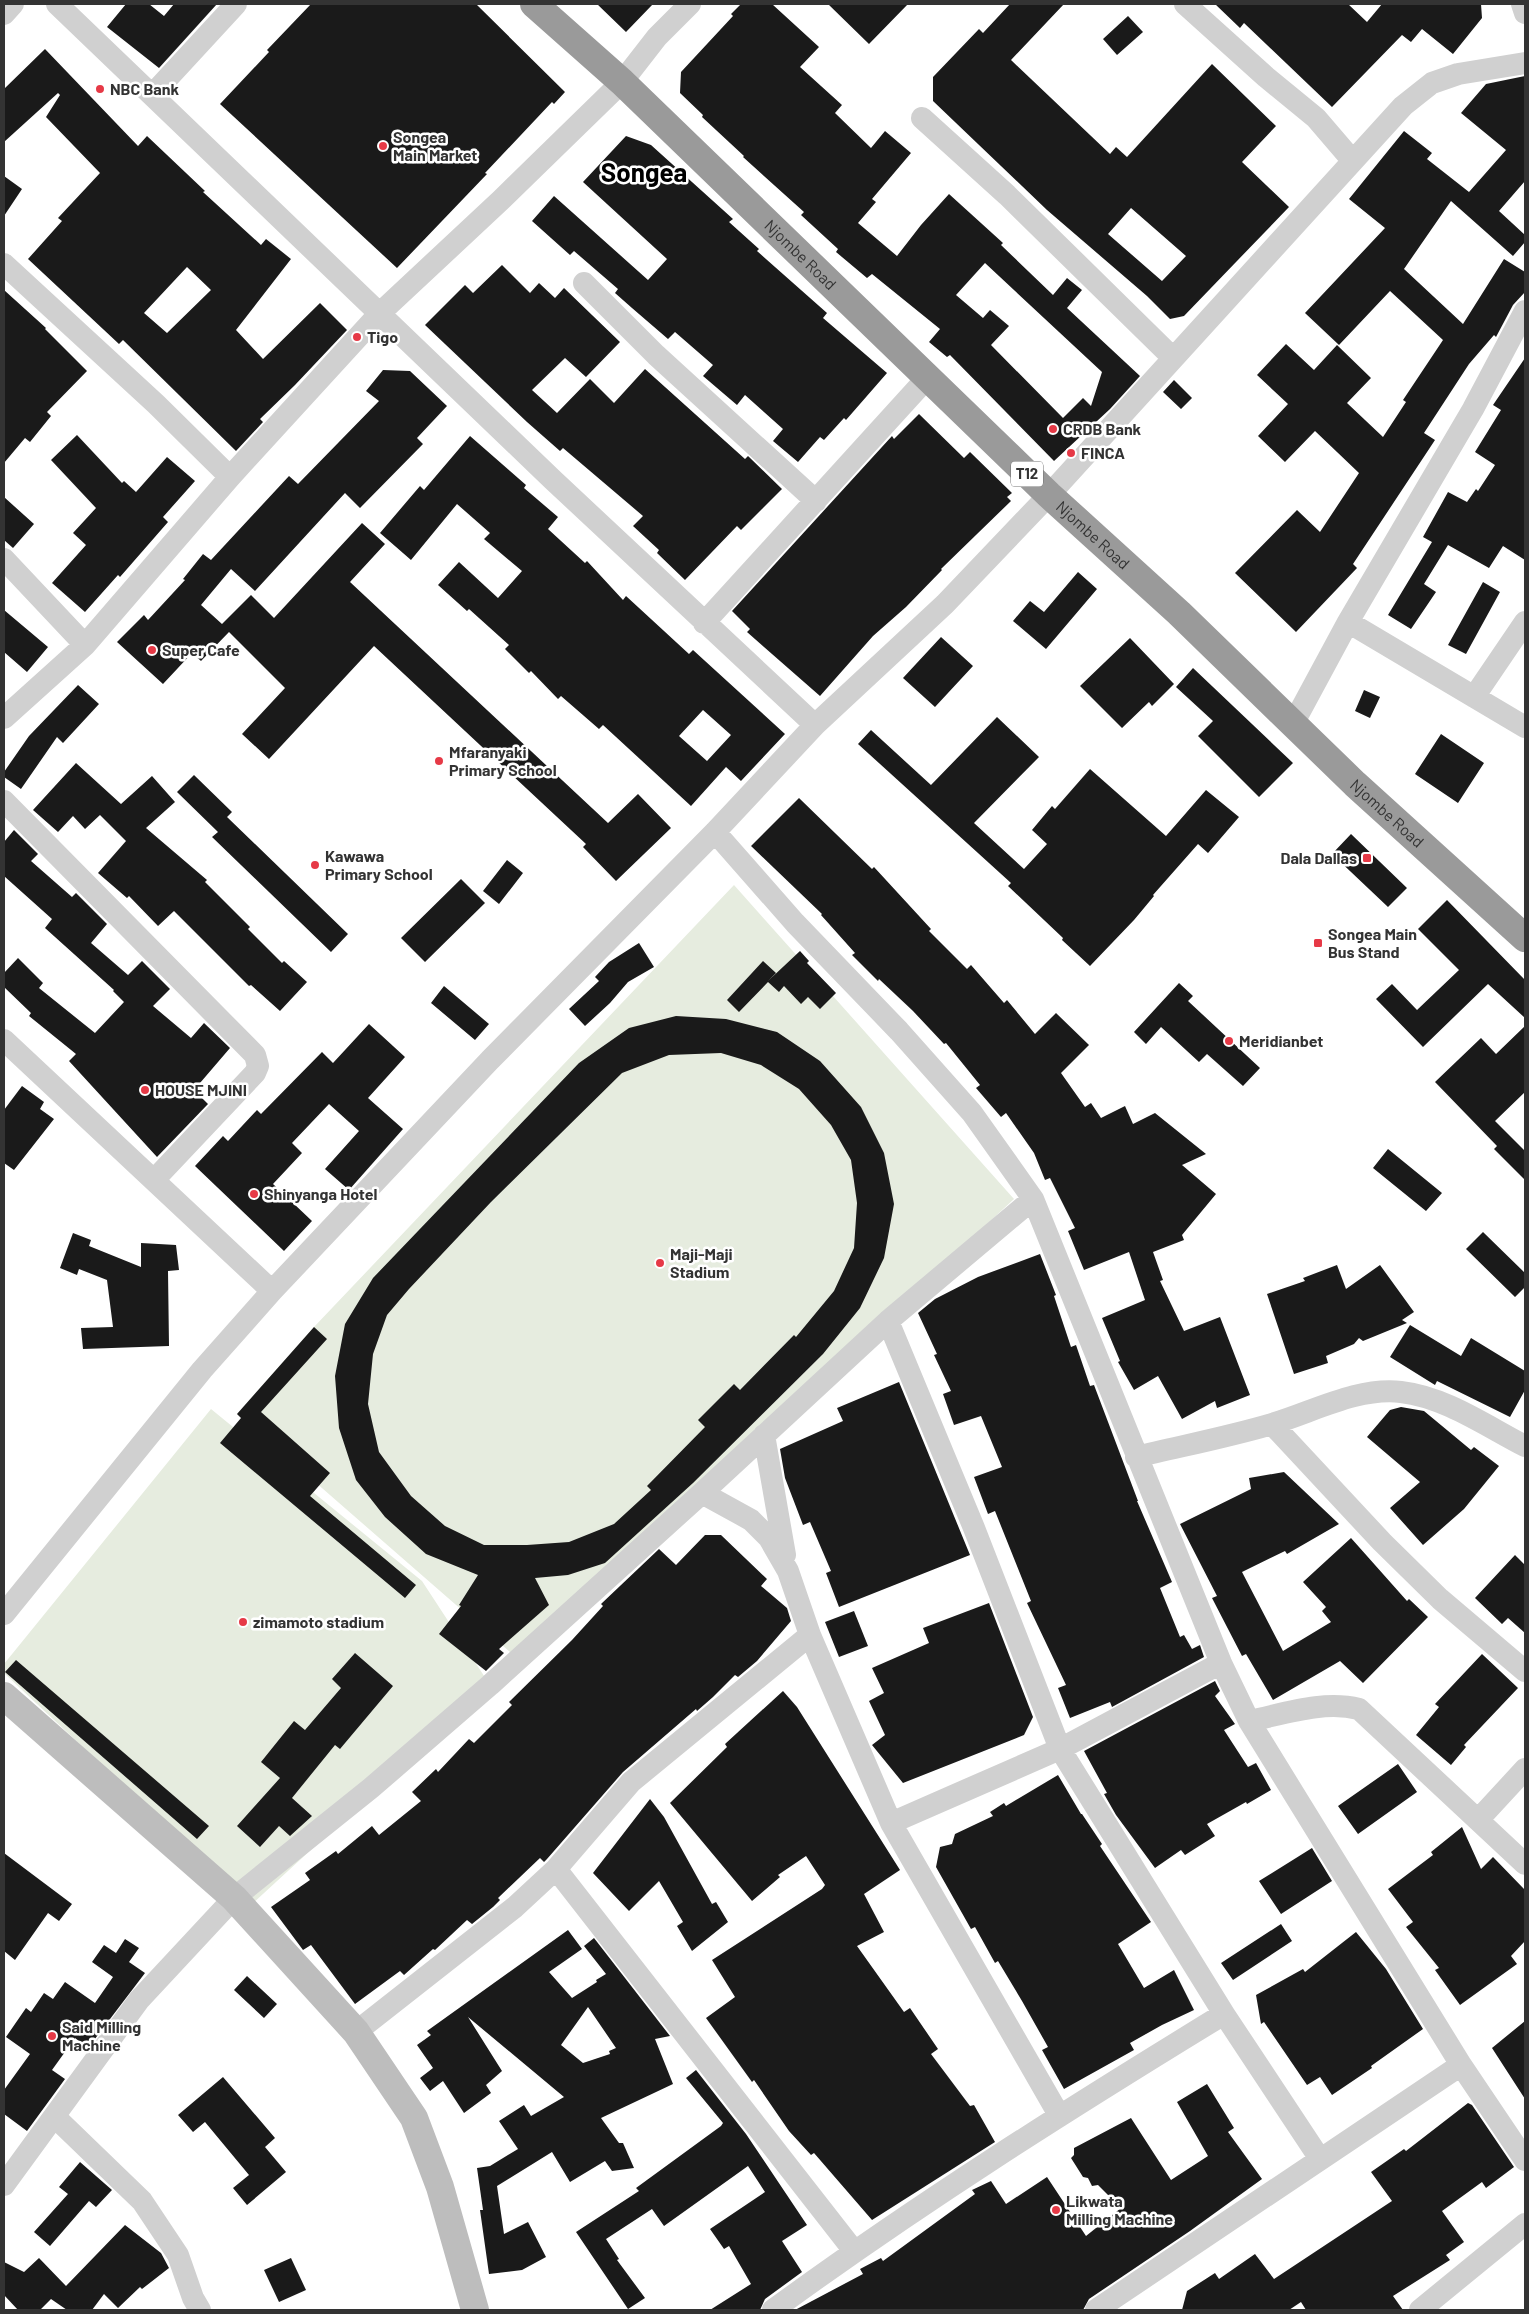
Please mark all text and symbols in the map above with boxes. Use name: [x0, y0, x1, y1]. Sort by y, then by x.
place label: NBC Bank: [110, 79, 179, 98]
marker: NBC Bank: [94, 83, 106, 95]
place label: Songea Main Market: [393, 127, 477, 164]
marker: Songea Main Market: [377, 140, 389, 152]
district label: Songea: [601, 156, 687, 187]
street label: Njombe Road: [761, 215, 841, 293]
place label: Tigo: [367, 327, 398, 346]
marker: Tigo: [351, 331, 363, 343]
place label: CRDB Bank: [1063, 419, 1142, 438]
marker: CRDB Bank: [1047, 423, 1059, 435]
place label: FINCA: [1081, 443, 1125, 462]
marker: FINCA: [1065, 447, 1077, 459]
road number: T12: [1011, 462, 1043, 486]
street label: Njombe Road: [1053, 496, 1134, 573]
place label: Super Cafe: [162, 640, 240, 659]
marker: Super Cafe: [146, 644, 158, 656]
place label: Mfaranyaki Primary School: [449, 742, 557, 779]
marker: Mfaranyaki Primary School: [433, 755, 445, 767]
street label: Njombe Road: [1347, 775, 1428, 851]
place label: Kawawa Primary School: [325, 846, 433, 883]
place label: Dala Dallas: [1281, 848, 1357, 867]
marker: Dala Dallas: [1361, 852, 1373, 864]
marker: Kawawa Primary School: [309, 859, 321, 871]
place label: Songea Main Bus Stand: [1328, 924, 1417, 961]
marker: Songea Main Bus Stand: [1312, 937, 1324, 949]
place label: Meridianbet: [1239, 1031, 1323, 1050]
marker: Meridianbet: [1223, 1035, 1235, 1047]
place label: HOUSE MJINI: [155, 1080, 247, 1099]
marker: HOUSE MJINI: [139, 1084, 151, 1096]
place label: Shinyanga Hotel: [264, 1184, 378, 1203]
marker: Shinyanga Hotel: [248, 1188, 260, 1200]
place label: Maji-Maji Stadium: [670, 1244, 733, 1281]
marker: Maji-Maji Stadium: [654, 1257, 666, 1269]
place label: zimamoto stadium: [253, 1612, 384, 1631]
marker: zimamoto stadium: [237, 1616, 249, 1628]
place label: Said Milling Machine: [62, 2017, 141, 2054]
marker: Said Milling Machine: [46, 2030, 58, 2042]
place label: Likwata Milling Machine: [1066, 2191, 1173, 2228]
marker: Likwata Milling Machine: [1050, 2204, 1062, 2216]

